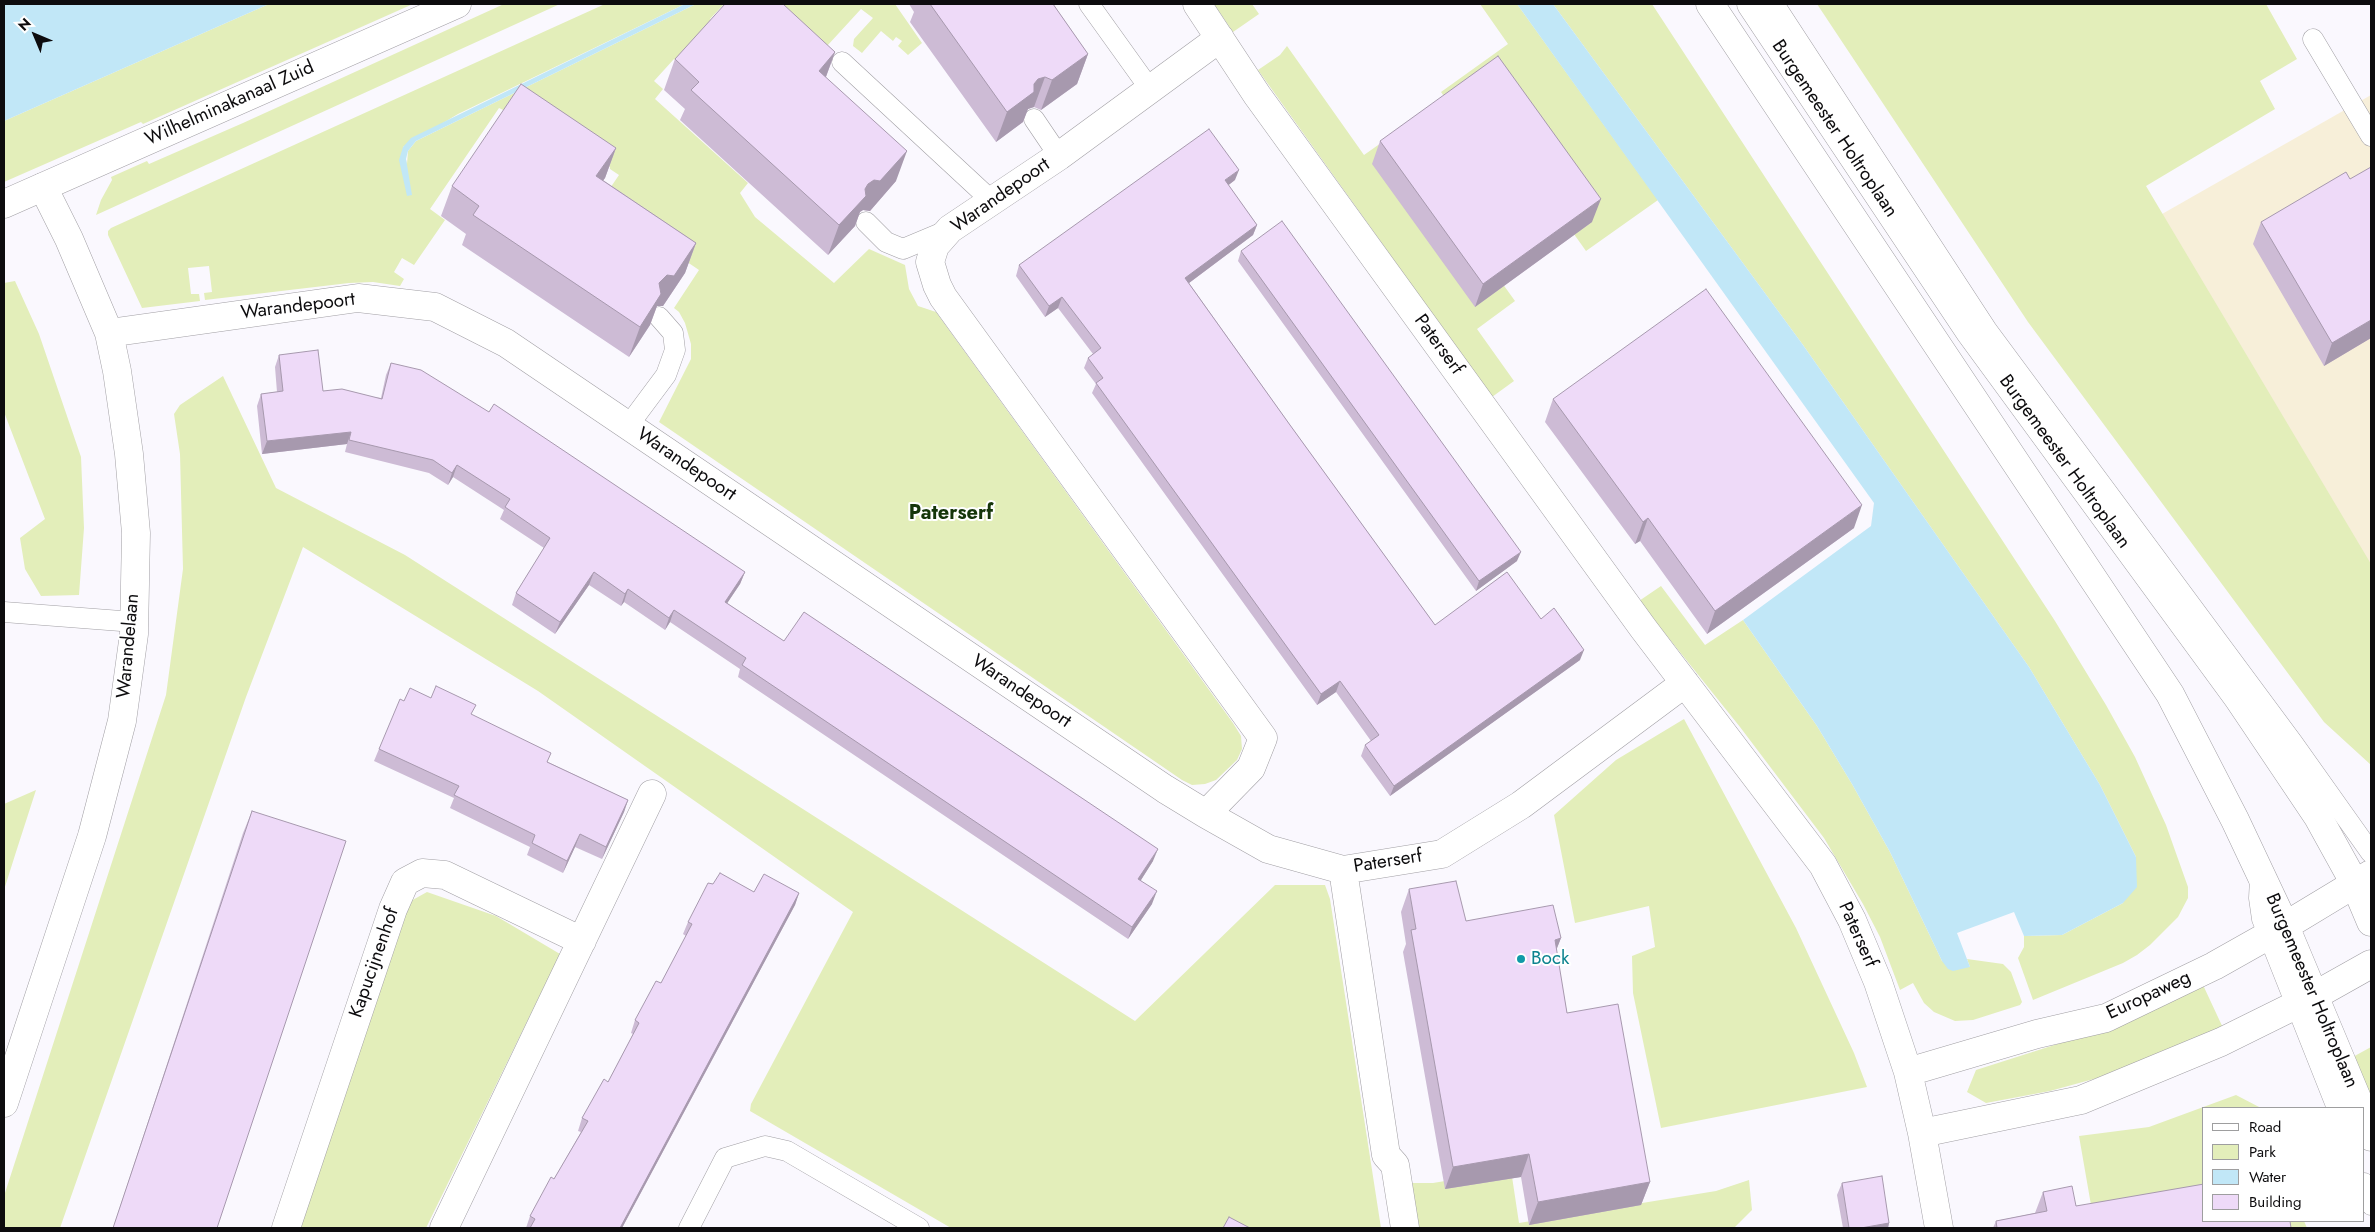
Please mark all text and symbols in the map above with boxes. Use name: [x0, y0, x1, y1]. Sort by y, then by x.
north arrow: [10, 10, 60, 60]
text: N: [13, 13, 35, 35]
street label: Burgemeester Holtroplaan: [1766, 36, 1902, 222]
street label: Wilhelminakanaal Zuid: [142, 56, 318, 152]
street label: Warandepoort: [947, 154, 1055, 238]
street label: Warandepoort: [240, 289, 356, 325]
street label: Paterserf: [1408, 310, 1468, 380]
street label: Burgemeester Holtroplaan: [1993, 371, 2135, 553]
street label: Warandepoort: [632, 423, 740, 507]
district label: Paterserf: [909, 502, 993, 526]
street label: Warandelaan: [113, 593, 145, 699]
street label: Warandepoort: [967, 650, 1075, 734]
street label: Paterserf: [1352, 845, 1424, 879]
street label: Burgemeester Holtroplaan: [2260, 890, 2362, 1092]
street label: Paterserf: [1833, 899, 1881, 971]
street label: Kapucijnenhof: [346, 905, 404, 1021]
place label: Bock: [1531, 948, 1569, 970]
marker: Bock: [1515, 953, 1527, 965]
street label: Europaweg: [2103, 967, 2195, 1025]
legend: [2202, 1107, 2365, 1222]
text: Road: [2249, 1116, 2281, 1138]
text: Park: [2249, 1141, 2276, 1163]
text: Water: [2249, 1166, 2286, 1188]
text: Building: [2249, 1191, 2301, 1213]

